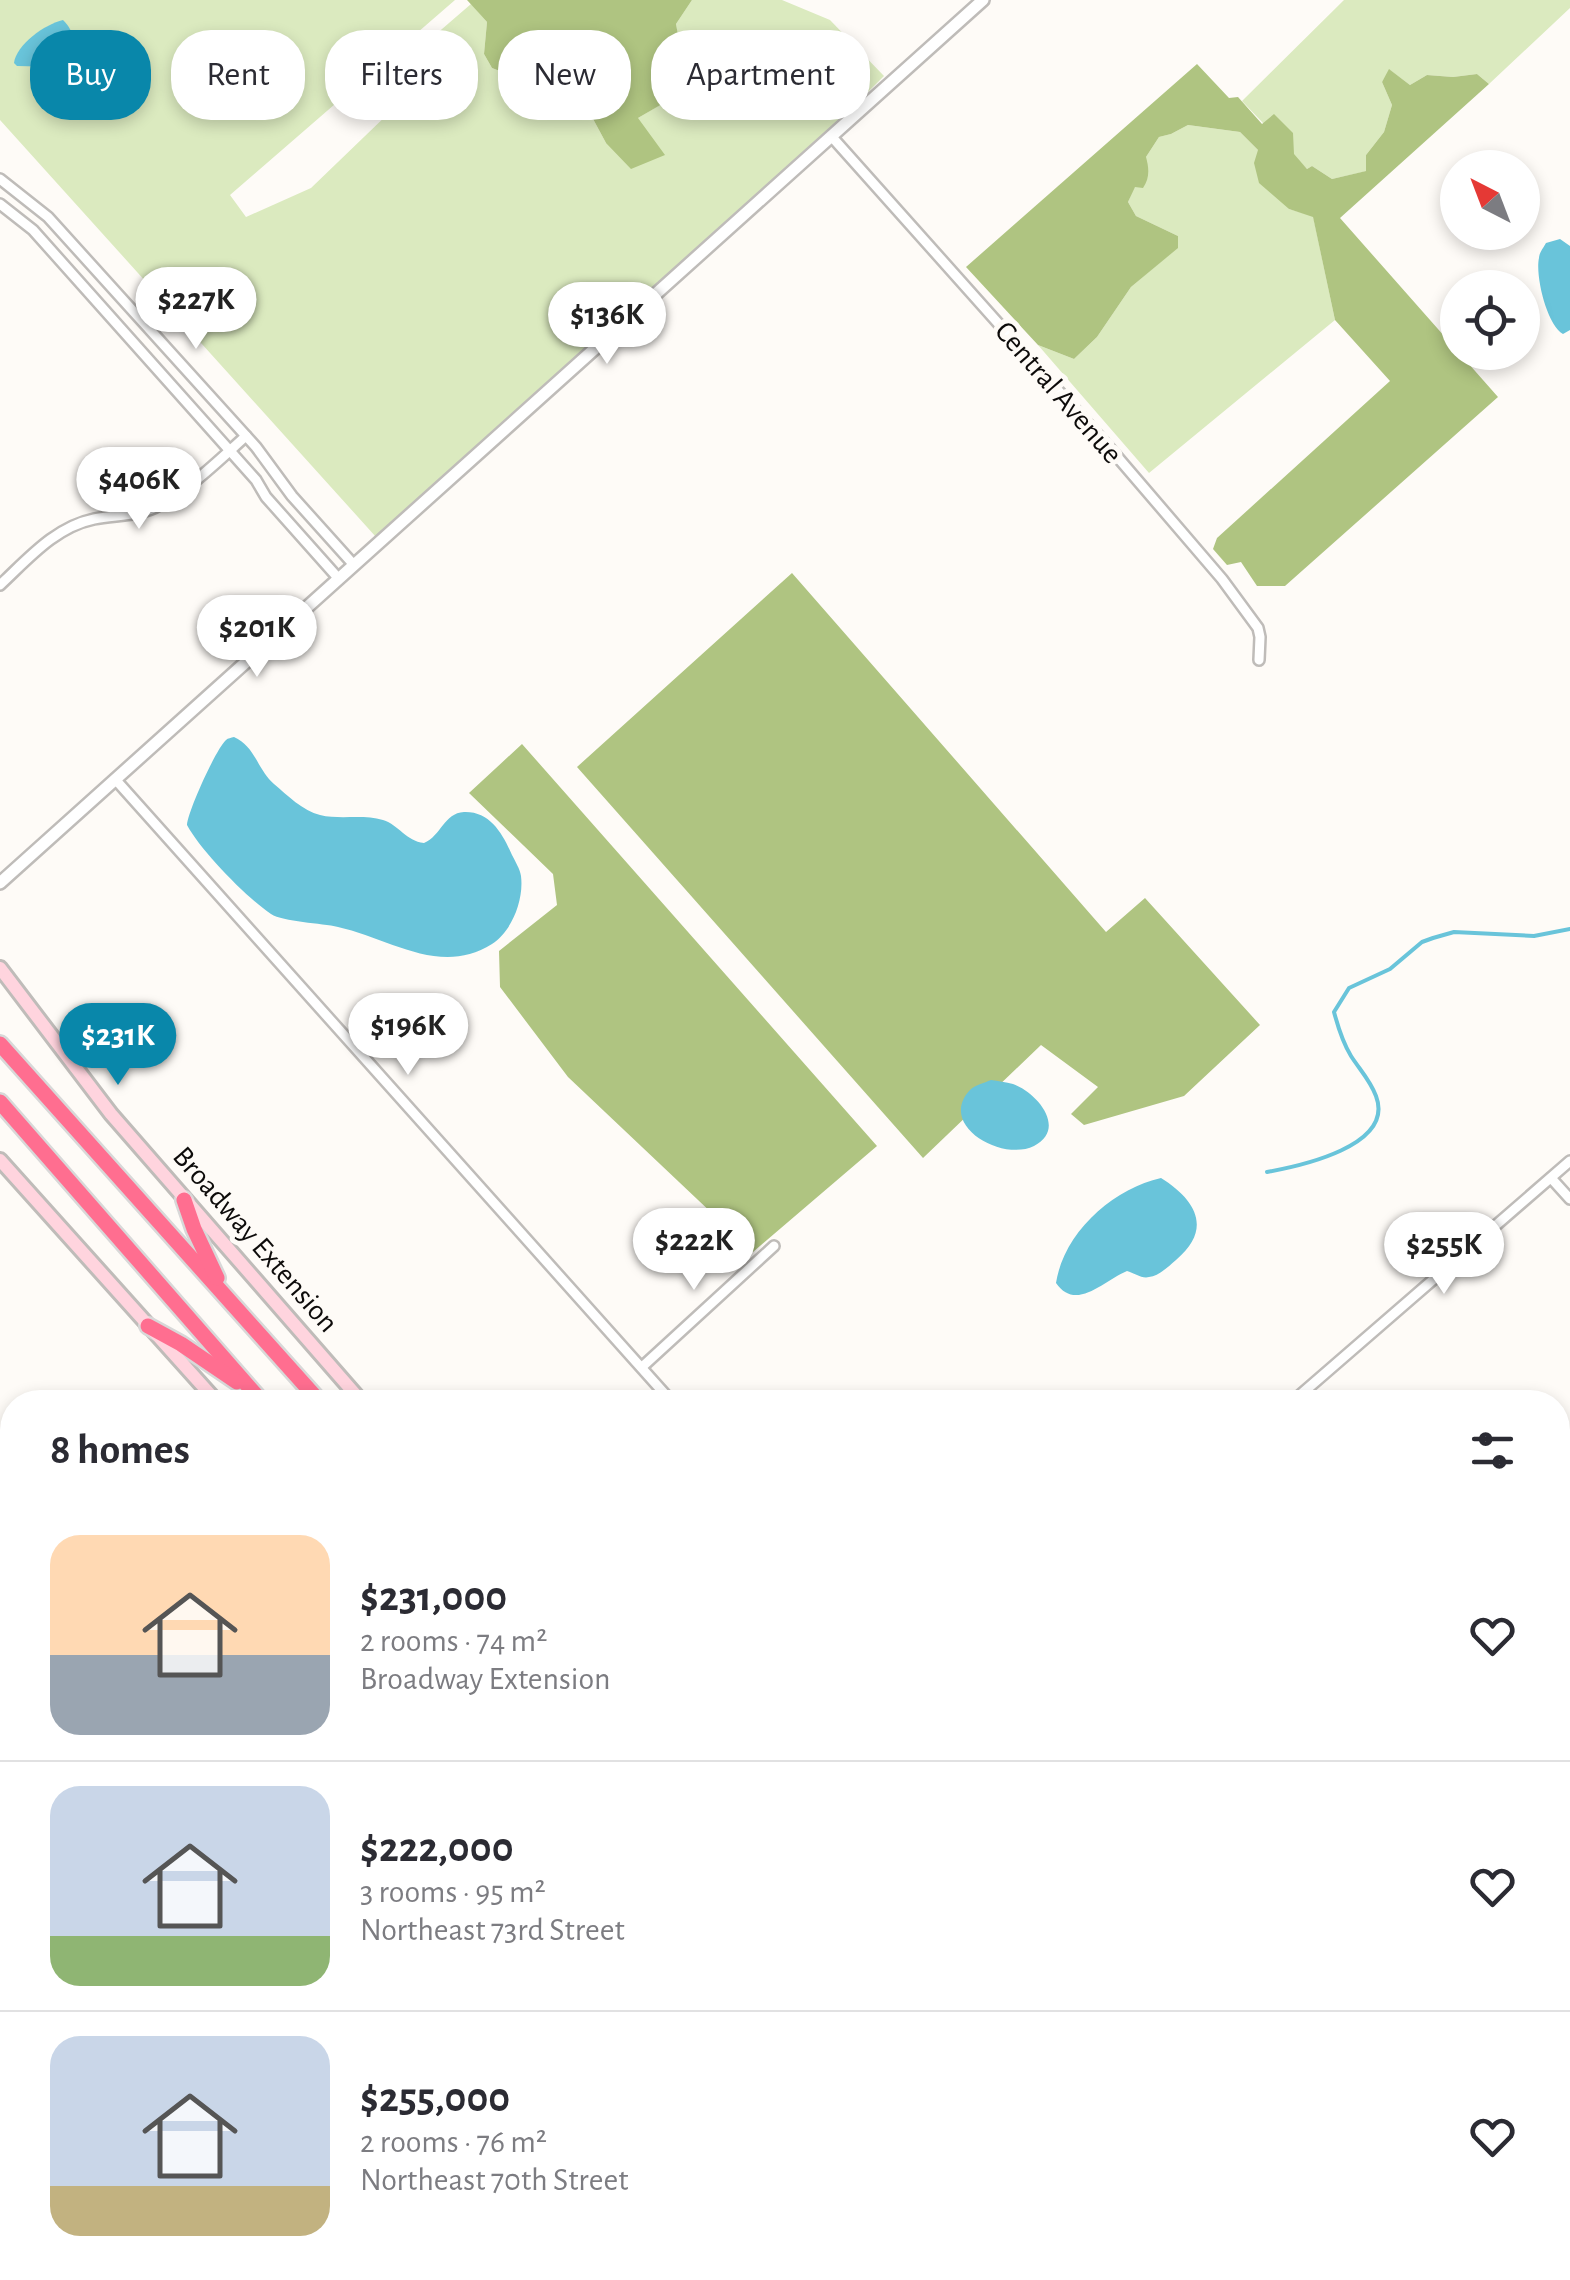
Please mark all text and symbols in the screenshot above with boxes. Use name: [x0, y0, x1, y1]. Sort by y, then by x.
chip: Buy: [30, 30, 151, 120]
chip: Rent: [171, 30, 305, 120]
chip: Filters: [325, 30, 478, 120]
chip: New: [498, 30, 631, 120]
chip: Apartment: [651, 30, 870, 120]
north arrow: [1440, 150, 1540, 250]
map controls: [1440, 150, 1540, 370]
pin: $227K: [126, 267, 266, 352]
button: locate: [1440, 270, 1540, 370]
pin: $136K: [537, 282, 677, 367]
text: $227K: [157, 283, 235, 315]
text: $136K: [570, 298, 644, 330]
street label: Central Avenue: [989, 316, 1128, 469]
pin: $406K: [69, 447, 209, 532]
text: $406K: [98, 463, 180, 495]
pin: $201K: [187, 595, 327, 680]
text: $201K: [219, 611, 295, 643]
pin: $196K: [338, 993, 478, 1078]
pin: $231K: [48, 1003, 188, 1088]
text: $196K: [370, 1009, 446, 1041]
text: $231K: [81, 1019, 155, 1051]
street label: Broadway Extension: [167, 1141, 344, 1338]
pin: $222K: [624, 1208, 764, 1293]
pin: $255K: [1374, 1212, 1514, 1297]
text: $222K: [655, 1224, 733, 1256]
text: $255K: [1406, 1228, 1482, 1260]
icon: filters: [1465, 1423, 1520, 1478]
text: 8 homes: [50, 1429, 190, 1471]
icon: home: [130, 1575, 250, 1695]
text: $231,000: [360, 1576, 507, 1618]
icon: heart: [1465, 1608, 1520, 1663]
text: 2 rooms · 74 m²: [360, 1625, 547, 1657]
text: Broadway Extension: [360, 1663, 610, 1695]
icon: home: [130, 1826, 250, 1946]
text: $222,000: [360, 1827, 514, 1869]
icon: heart: [1465, 1859, 1520, 1914]
text: 3 rooms · 95 m²: [360, 1876, 546, 1908]
text: Northeast 73rd Street: [360, 1914, 625, 1946]
icon: home: [130, 2076, 250, 2196]
text: $255,000: [360, 2077, 510, 2119]
icon: heart: [1465, 2109, 1520, 2164]
text: 2 rooms · 76 m²: [360, 2126, 547, 2158]
text: Northeast 70th Street: [360, 2164, 628, 2196]

